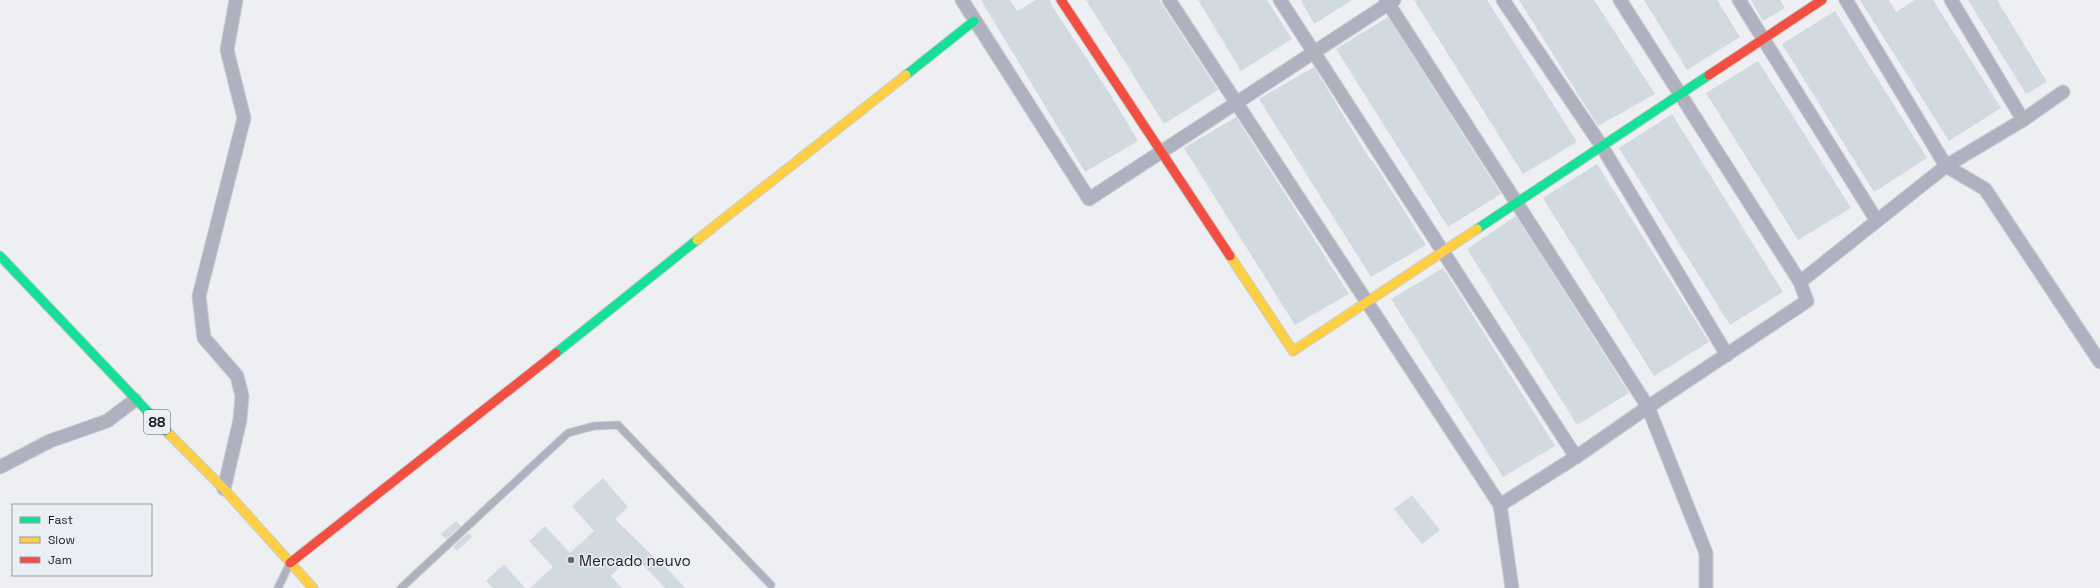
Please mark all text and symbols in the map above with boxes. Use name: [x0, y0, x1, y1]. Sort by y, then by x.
road number: 88: [144, 410, 170, 434]
legend: [12, 504, 152, 576]
text: Fast: [48, 512, 73, 528]
text: Slow: [48, 532, 75, 548]
place label: Mercado neuvo: [579, 551, 691, 570]
text: Jam: [48, 552, 72, 568]
marker: Mercado neuvo: [566, 555, 576, 565]

